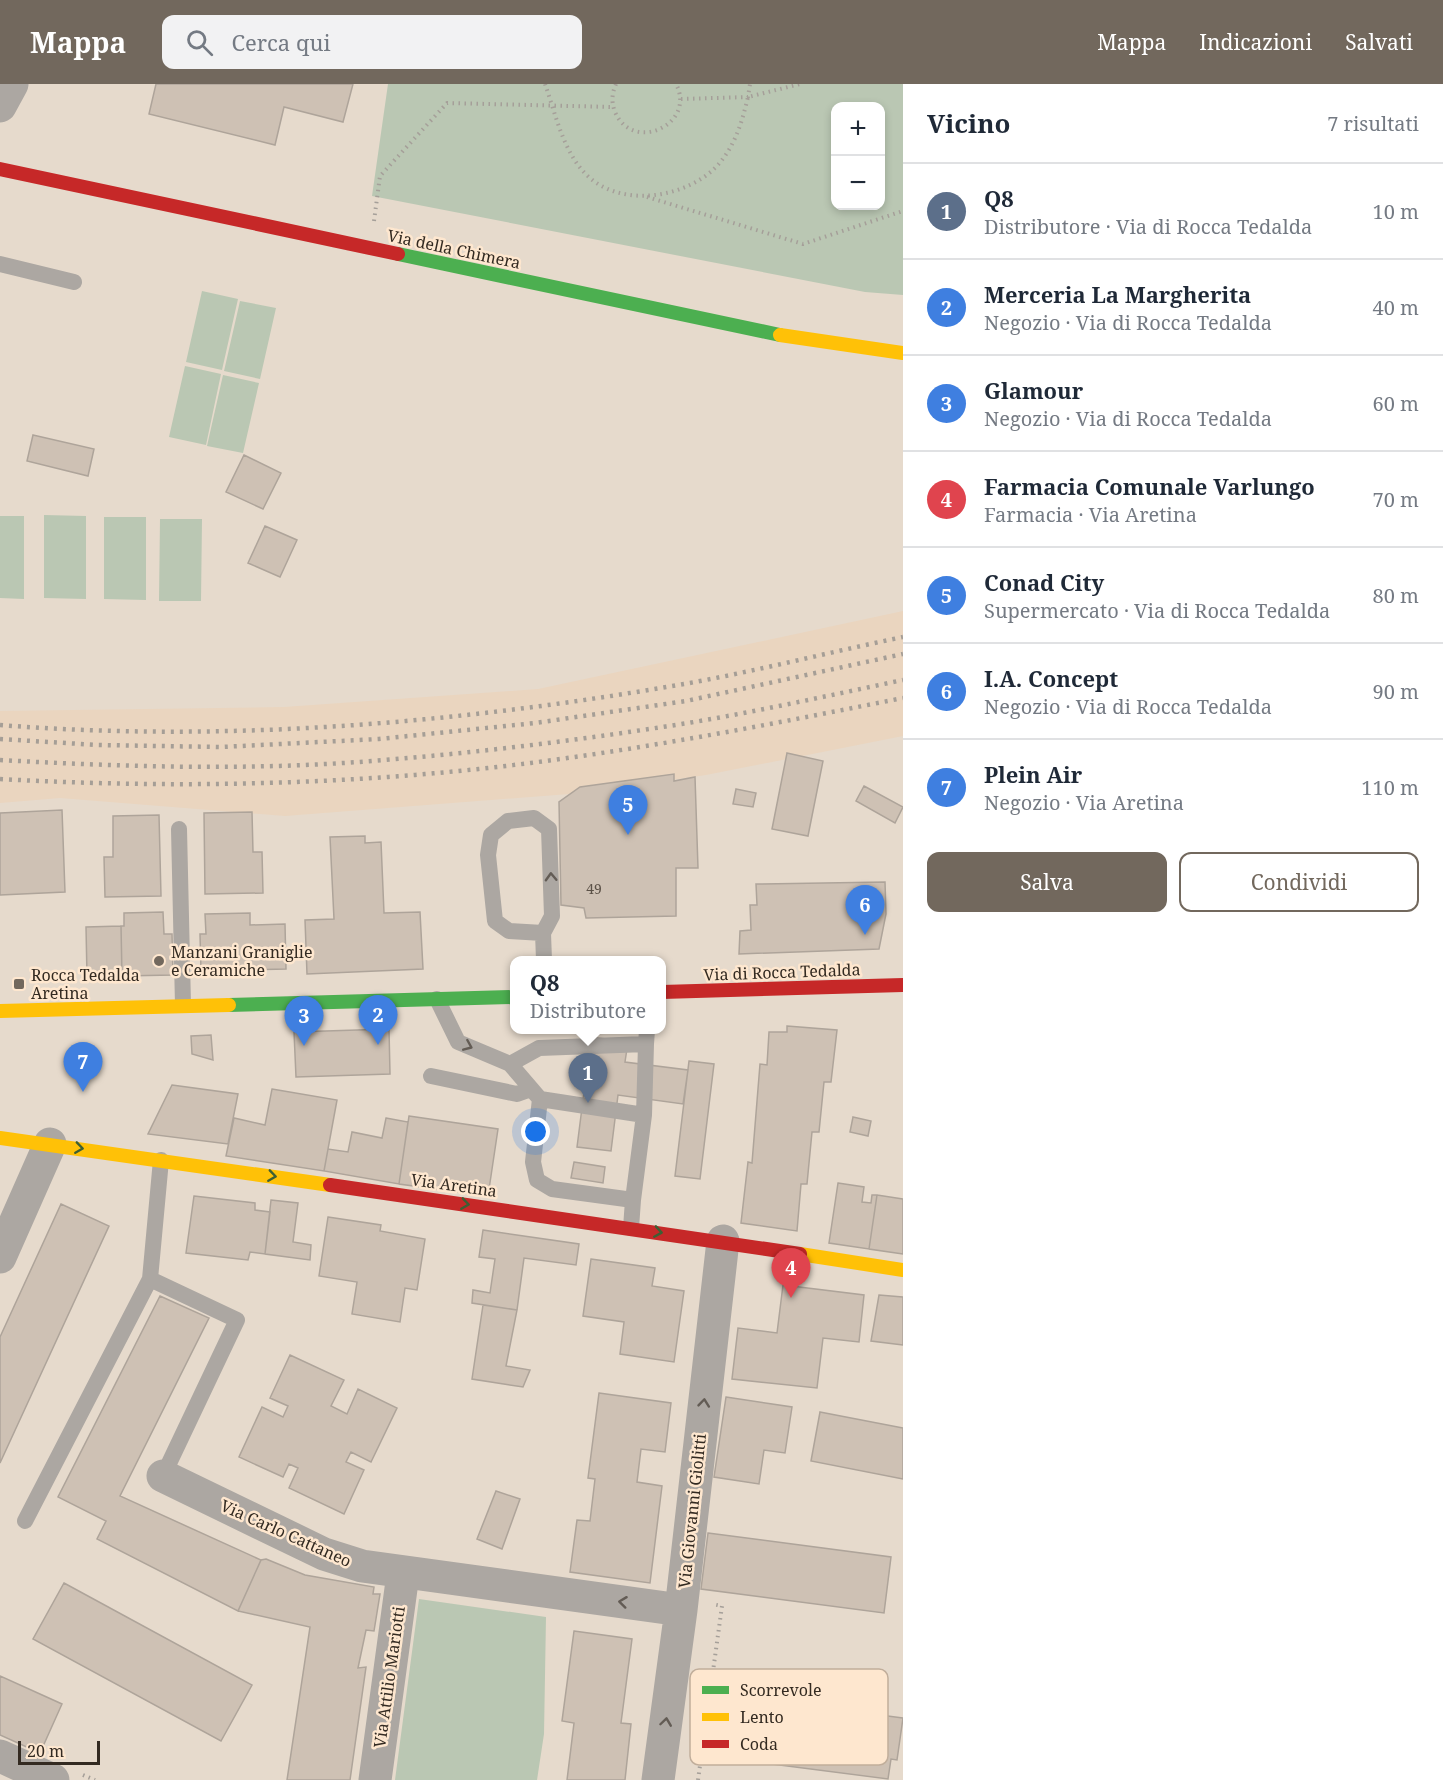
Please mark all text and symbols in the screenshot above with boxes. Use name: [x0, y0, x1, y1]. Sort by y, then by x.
search box: [162, 15, 582, 69]
text: Mappa: [30, 23, 126, 61]
icon: search: [183, 26, 216, 59]
text: Cerca qui: [231, 27, 330, 57]
text: Mappa: [1097, 28, 1166, 56]
text: Indicazioni: [1199, 28, 1312, 56]
text: Salvati: [1345, 28, 1413, 56]
map controls: [831, 102, 885, 210]
button: +: [831, 102, 885, 156]
text: Vicino: [927, 105, 1010, 141]
text: 7 risultati: [1327, 110, 1419, 137]
button: −: [831, 156, 885, 210]
text: Q8: [984, 183, 1014, 213]
text: 1: [941, 198, 952, 225]
text: 10 m: [1373, 198, 1419, 225]
text: Distributore · Via di Rocca Tedalda: [984, 213, 1312, 240]
street label: Via della Chimera: [385, 224, 523, 274]
text: Merceria La Margherita: [984, 279, 1251, 309]
text: 2: [941, 294, 952, 321]
text: 40 m: [1373, 294, 1419, 321]
text: Negozio · Via di Rocca Tedalda: [984, 309, 1272, 336]
text: Glamour: [984, 375, 1083, 405]
text: 3: [941, 390, 952, 417]
text: 60 m: [1373, 390, 1419, 417]
text: Negozio · Via di Rocca Tedalda: [984, 405, 1272, 432]
text: Farmacia Comunale Varlungo: [984, 471, 1315, 501]
text: 4: [941, 486, 952, 513]
text: 70 m: [1373, 486, 1419, 513]
text: Farmacia · Via Aretina: [984, 501, 1197, 528]
text: Conad City: [984, 567, 1104, 597]
text: 5: [941, 582, 952, 609]
text: 80 m: [1373, 582, 1419, 609]
text: Supermercato · Via di Rocca Tedalda: [984, 597, 1330, 624]
text: I.A. Concept: [984, 663, 1118, 693]
text: 6: [941, 678, 952, 705]
text: 90 m: [1373, 678, 1419, 705]
text: Negozio · Via di Rocca Tedalda: [984, 693, 1272, 720]
text: Plein Air: [984, 759, 1082, 789]
text: 7: [941, 774, 952, 801]
text: 110 m: [1361, 774, 1419, 801]
pin: 5: [608, 786, 648, 835]
text: Negozio · Via Aretina: [984, 789, 1184, 816]
button: Salva: [927, 852, 1167, 912]
button: Condividi: [1179, 852, 1419, 912]
one-way arrow: [545, 872, 557, 881]
house number: 49: [586, 879, 602, 898]
pin: 6: [846, 886, 884, 935]
place label: Manzani Graniglie e Ceramiche: [171, 941, 312, 981]
marker: Manzani Graniglie e Ceramiche: [152, 954, 166, 968]
popup: [510, 956, 666, 1034]
street label: Via di Rocca Tedalda: [703, 958, 861, 986]
place label: Rocca Tedalda Aretina: [31, 964, 140, 1004]
text: Q8: [530, 967, 560, 997]
marker: Rocca Tedalda Aretina: [12, 977, 26, 991]
pin: 3: [284, 996, 324, 1046]
pin: 2: [358, 996, 398, 1045]
text: Distributore: [530, 997, 646, 1024]
one-way arrow: [462, 1039, 473, 1051]
pin: 7: [64, 1042, 103, 1092]
pin: 1: [568, 1054, 608, 1103]
your location: [521, 1117, 550, 1146]
one-way arrow: [74, 1141, 84, 1153]
street label: Via Aretina: [410, 1168, 498, 1202]
one-way arrow: [267, 1169, 277, 1181]
one-way arrow: [460, 1197, 470, 1209]
one-way arrow: [653, 1225, 662, 1237]
pin: 4: [772, 1248, 810, 1298]
one-way arrow: [697, 1399, 710, 1408]
street label: Via Giovanni Giolitti: [673, 1433, 711, 1589]
street label: Via Carlo Cattaneo: [217, 1494, 355, 1572]
one-way arrow: [618, 1597, 628, 1609]
street label: Via Attilio Mariotti: [368, 1605, 410, 1749]
legend: [690, 1669, 888, 1765]
text: Scorrevole: [740, 1679, 821, 1701]
text: Lento: [740, 1706, 784, 1728]
one-way arrow: [659, 1717, 672, 1727]
text: Coda: [740, 1733, 778, 1755]
scale bar: [18, 1738, 100, 1766]
text: 20 m: [27, 1740, 64, 1762]

